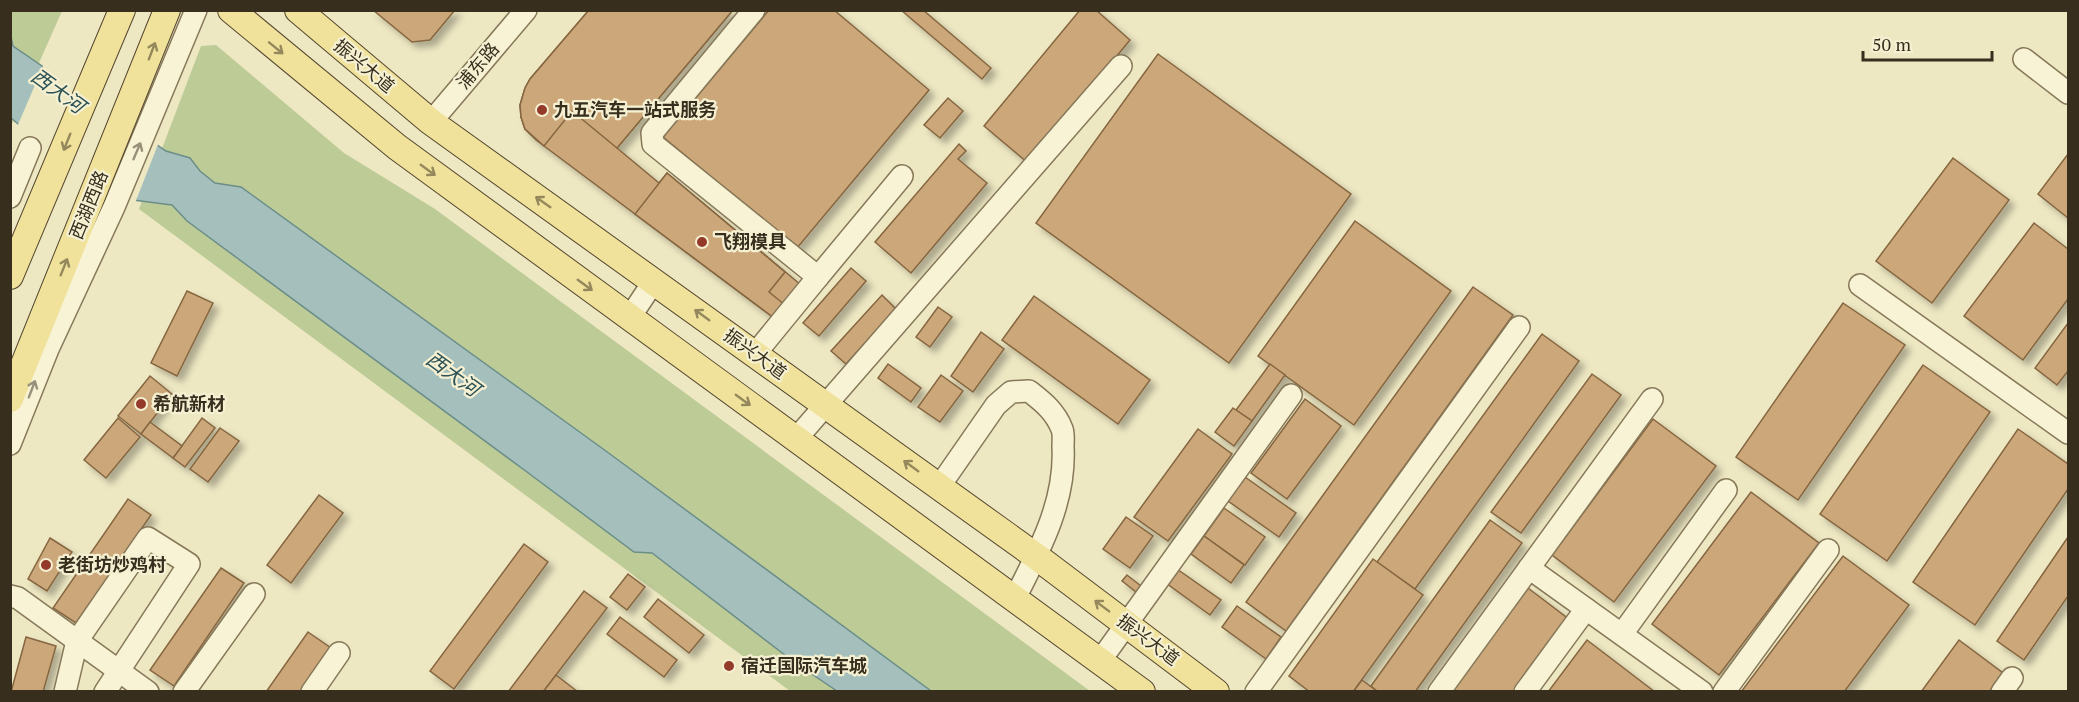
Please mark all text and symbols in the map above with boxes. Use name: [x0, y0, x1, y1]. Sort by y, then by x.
scale bar: [1863, 24, 1992, 62]
text: 50 m: [1872, 32, 1912, 56]
street label: 振兴大道: [329, 33, 400, 98]
street label: 浦东路: [451, 37, 504, 94]
one-way arrow: [268, 41, 284, 54]
one-way arrow: [147, 42, 158, 61]
water label: 西大河: [26, 62, 94, 122]
place label: 九五汽车一站式服务: [554, 97, 716, 121]
marker: 九五汽车一站式服务: [535, 103, 549, 117]
one-way arrow: [60, 132, 71, 151]
one-way arrow: [132, 143, 143, 161]
one-way arrow: [420, 164, 436, 176]
street label: 西湖西路: [63, 167, 113, 242]
one-way arrow: [535, 196, 552, 208]
place label: 飞翔模具: [714, 229, 786, 253]
marker: 飞翔模具: [695, 235, 709, 249]
one-way arrow: [59, 259, 70, 277]
one-way arrow: [577, 279, 593, 291]
one-way arrow: [694, 309, 710, 321]
street label: 振兴大道: [719, 322, 792, 384]
water label: 西大河: [421, 345, 489, 405]
one-way arrow: [27, 381, 38, 399]
place label: 希航新材: [153, 391, 225, 415]
one-way arrow: [734, 394, 750, 406]
marker: 希航新材: [134, 397, 148, 411]
one-way arrow: [903, 460, 919, 472]
place label: 老街坊炒鸡村: [58, 552, 166, 576]
marker: 老街坊炒鸡村: [39, 558, 53, 572]
one-way arrow: [1095, 600, 1111, 612]
street label: 振兴大道: [1113, 608, 1185, 670]
place label: 宿迁国际汽车城: [741, 653, 867, 677]
marker: 宿迁国际汽车城: [722, 659, 736, 673]

